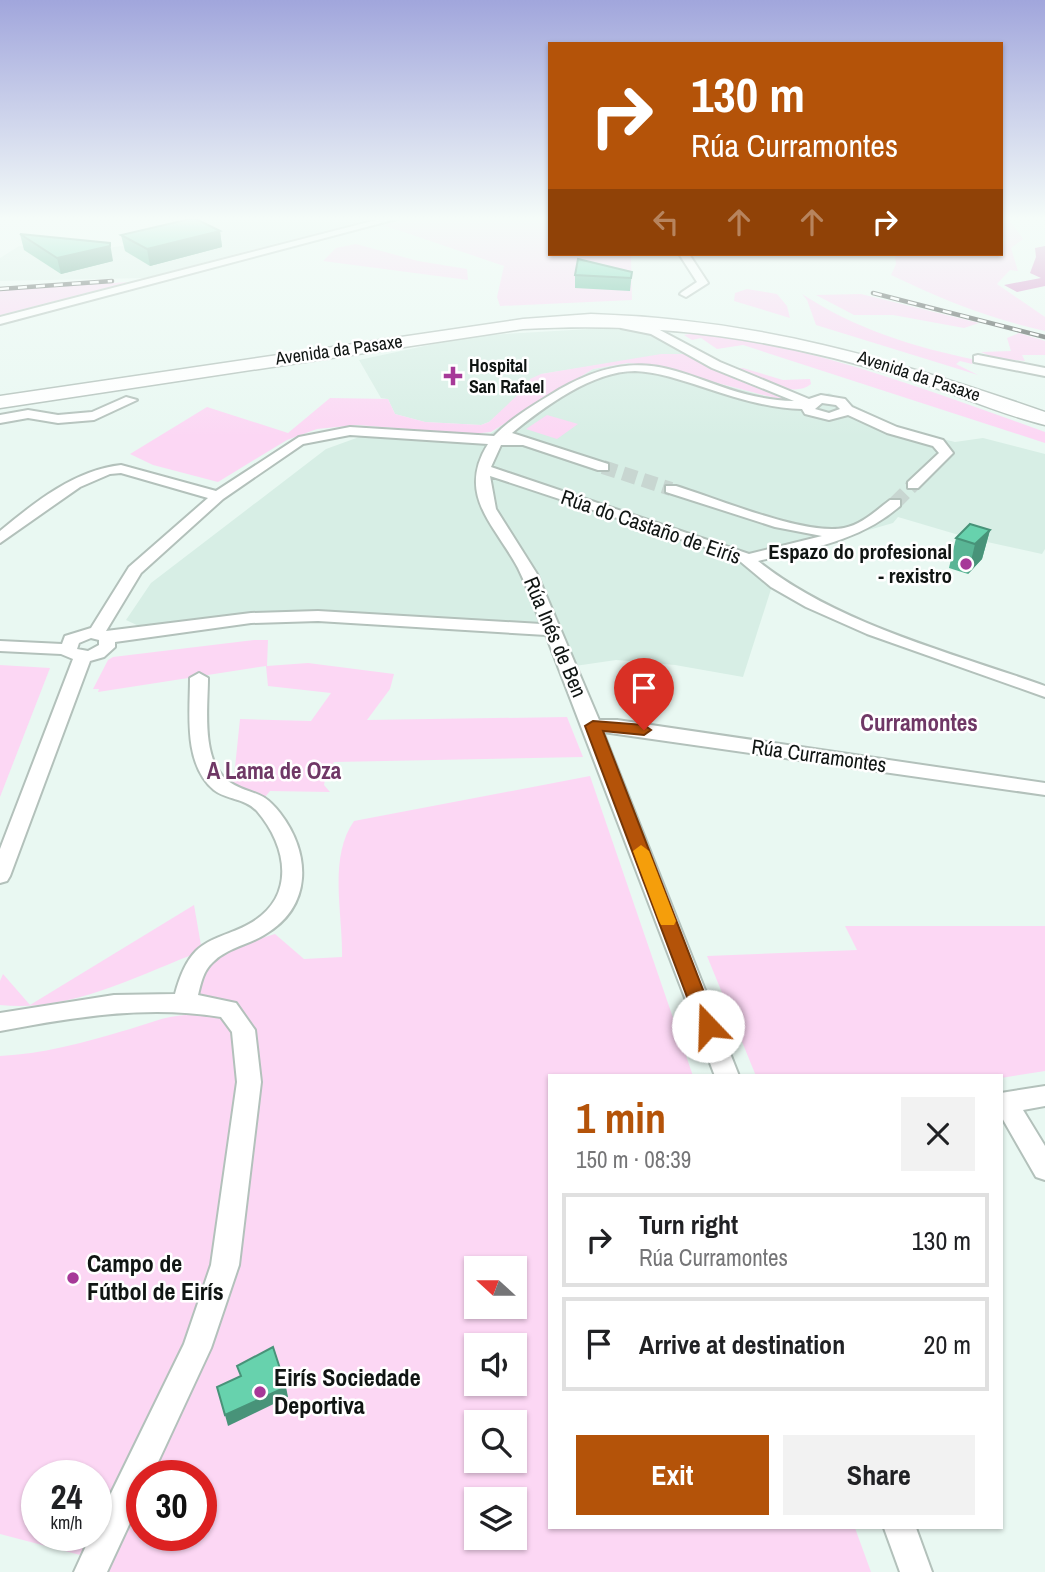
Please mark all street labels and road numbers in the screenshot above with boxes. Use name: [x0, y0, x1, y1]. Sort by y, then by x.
street label: Avenida da Pasaxe: [273, 328, 404, 371]
street label: Avenida da Pasaxe: [854, 344, 984, 407]
street label: Rúa do Castaño de Eirís: [557, 482, 745, 571]
street label: Rúa Inés de Ben: [517, 572, 594, 702]
street label: Rúa Curramontes: [750, 732, 888, 779]

